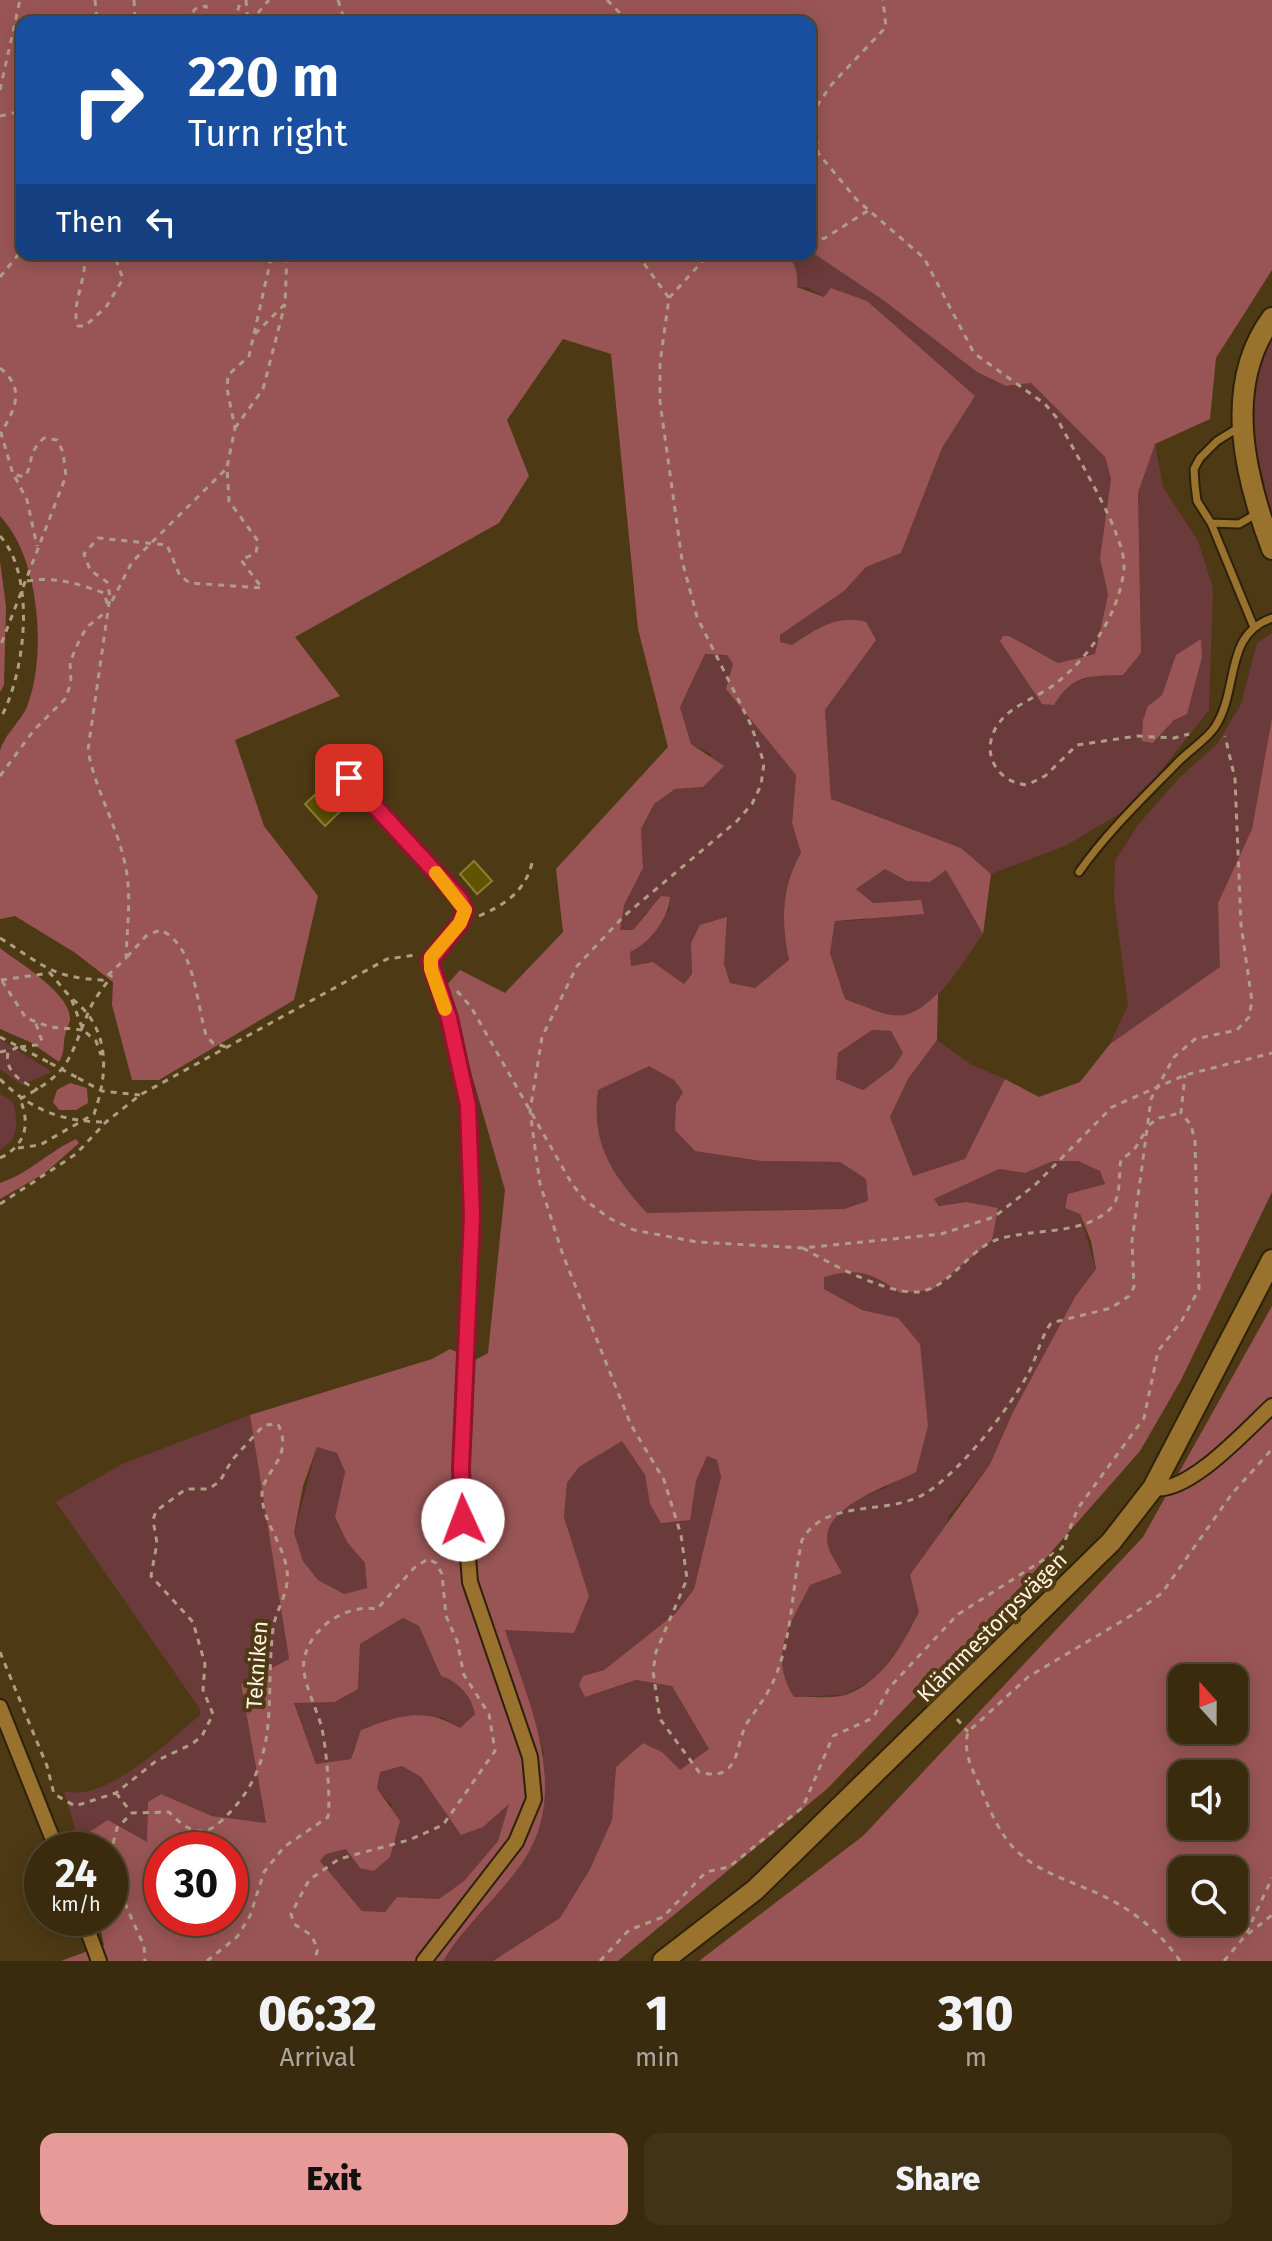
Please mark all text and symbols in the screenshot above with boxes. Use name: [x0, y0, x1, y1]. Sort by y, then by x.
text: 220 m: [188, 44, 339, 111]
icon: right: [56, 48, 160, 152]
text: Turn right: [188, 112, 348, 156]
icon: left: [139, 200, 183, 244]
text: Then: [56, 204, 123, 240]
pin: [315, 744, 383, 812]
icon: arrive: [327, 756, 371, 800]
position arrow: [421, 1478, 505, 1562]
street label: Klämmestorpsvägen: [911, 1546, 1073, 1708]
street label: Tekniken: [240, 1620, 274, 1710]
north arrow: [1168, 1664, 1248, 1744]
map controls: [1168, 1664, 1248, 1936]
button: sound: [1168, 1760, 1248, 1840]
speed limit sign: 30: [144, 1832, 248, 1936]
text: 24: [55, 1850, 97, 1898]
button: search: [1168, 1856, 1248, 1936]
text: km/h: [51, 1892, 101, 1916]
text: 06:32: [258, 1985, 377, 2043]
text: 1: [646, 1985, 669, 2043]
text: 310: [938, 1985, 1014, 2043]
text: Arrival: [279, 2042, 356, 2073]
text: min: [635, 2042, 680, 2073]
text: m: [965, 2042, 987, 2073]
button: Exit: [40, 2133, 628, 2225]
button: Share: [644, 2133, 1232, 2225]

